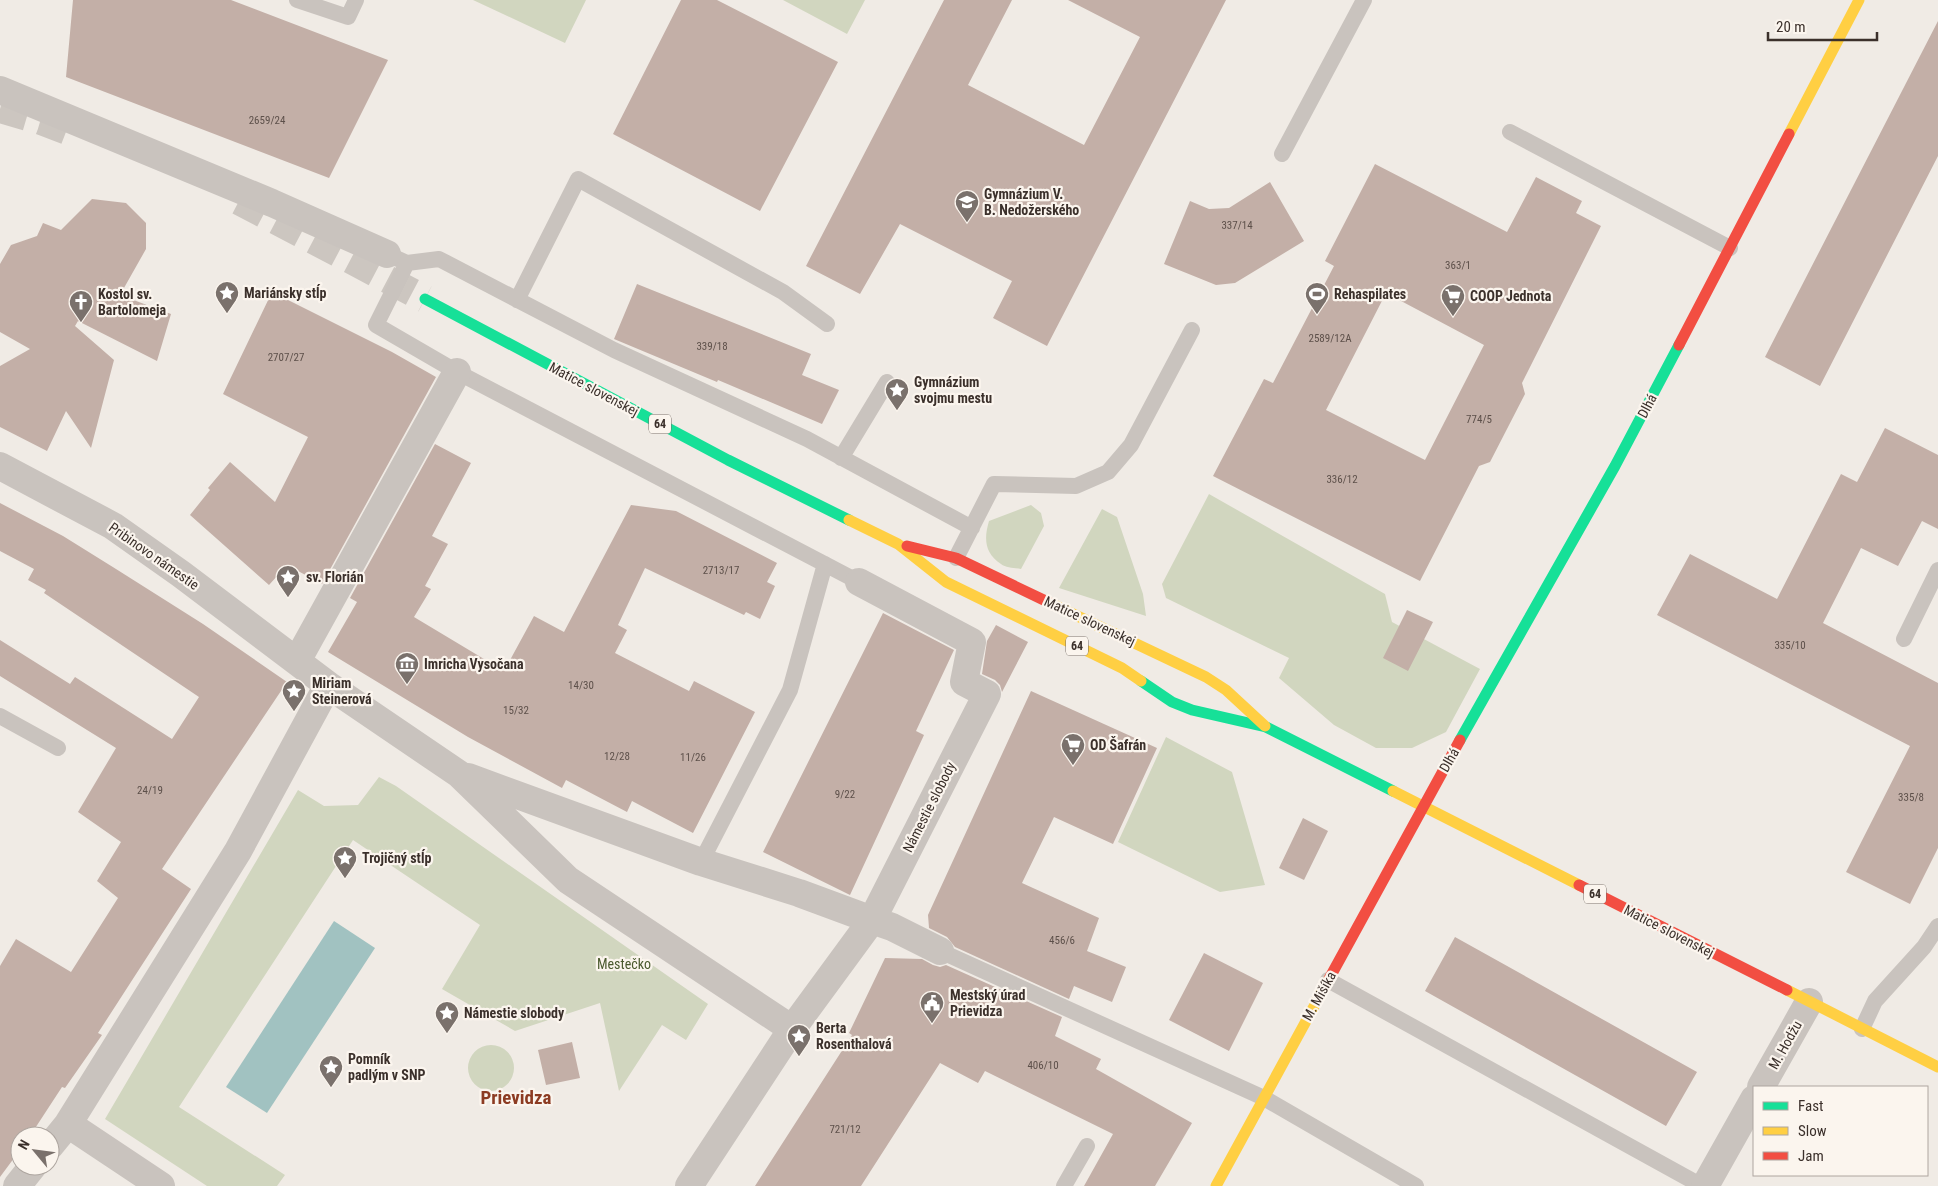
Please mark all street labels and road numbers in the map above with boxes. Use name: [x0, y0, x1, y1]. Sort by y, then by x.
street label: Matice slovenskej: [547, 359, 641, 419]
street label: Dlhá: [1634, 391, 1660, 421]
road number: 64: [649, 414, 671, 434]
street label: Pribinovo námestie: [106, 519, 202, 593]
street label: Matice slovenskej: [1042, 593, 1138, 649]
road number: 64: [1066, 636, 1088, 656]
street label: Dlhá: [1436, 745, 1462, 775]
street label: Námestie slobody: [899, 759, 959, 855]
road number: 64: [1584, 884, 1606, 904]
street label: Matice slovenskej: [1621, 901, 1717, 961]
street label: M. Mišíka: [1299, 969, 1339, 1023]
street label: M. Hodžu: [1765, 1018, 1805, 1072]

